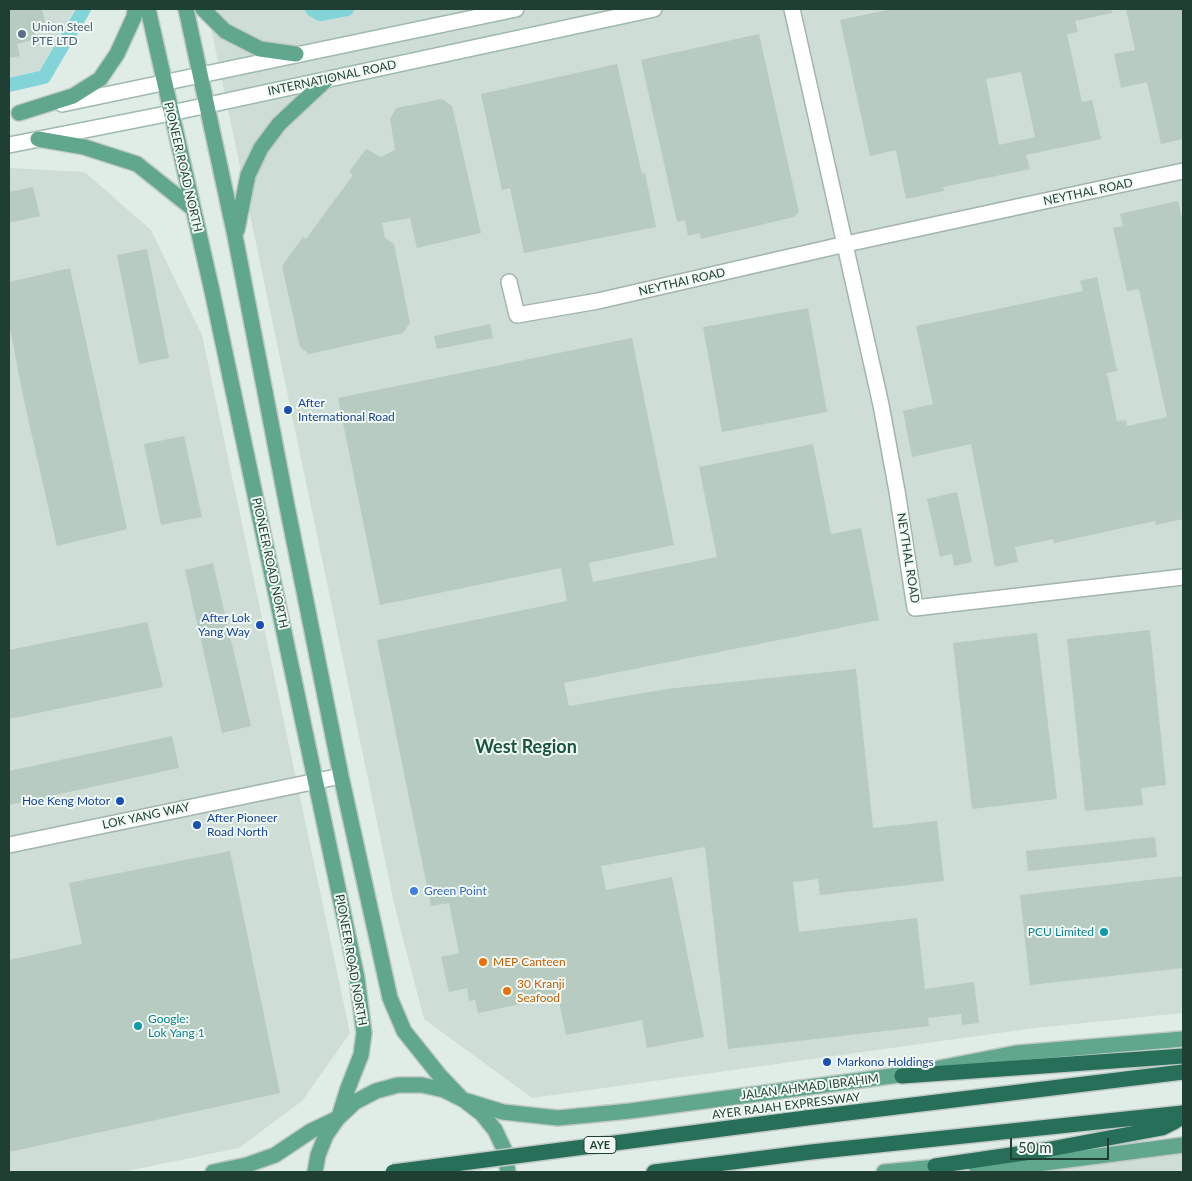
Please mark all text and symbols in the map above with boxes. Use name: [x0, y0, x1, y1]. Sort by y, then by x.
place label: Union Steel PTE LTD: [32, 20, 93, 48]
marker: Union Steel PTE LTD: [16, 28, 28, 40]
street label: INTERNATIONAL ROAD: [266, 57, 398, 99]
street label: PIONEER ROAD NORTH: [161, 101, 205, 233]
street label: NEYTHAL ROAD: [1042, 175, 1134, 209]
street label: NEYTHAI ROAD: [637, 265, 727, 299]
place label: After International Road: [298, 396, 395, 424]
marker: After International Road: [282, 404, 294, 416]
street label: PIONEER ROAD NORTH: [249, 496, 291, 630]
street label: NEYTHAL ROAD: [894, 512, 922, 604]
place label: After Lok Yang Way: [198, 611, 250, 639]
marker: After Lok Yang Way: [254, 619, 266, 631]
district label: West Region: [475, 736, 577, 758]
place label: Hoe Keng Motor: [22, 794, 110, 808]
marker: Hoe Keng Motor: [114, 795, 126, 807]
street label: LOK YANG WAY: [101, 800, 191, 832]
place label: After Pioneer Road North: [207, 811, 277, 839]
marker: After Pioneer Road North: [191, 819, 203, 831]
place label: Green Point: [424, 884, 487, 898]
marker: Green Point: [408, 885, 420, 897]
street label: PIONEER ROAD NORTH: [332, 893, 370, 1027]
place label: PCU Limited: [1028, 925, 1094, 939]
marker: PCU Limited: [1098, 926, 1110, 938]
place label: MEP Canteen: [493, 955, 566, 969]
marker: MEP Canteen: [477, 956, 489, 968]
place label: 30 Kranji Seafood: [517, 977, 565, 1005]
marker: 30 Kranji Seafood: [501, 985, 513, 997]
place label: Google: Lok Yang 1: [148, 1012, 205, 1040]
marker: Google: Lok Yang 1: [132, 1020, 144, 1032]
place label: Markono Holdings: [837, 1055, 934, 1069]
marker: Markono Holdings: [821, 1056, 833, 1068]
street label: JALAN AHMAD IBRAHIM: [740, 1071, 880, 1103]
street label: AYER RAJAH EXPRESSWAY: [711, 1090, 861, 1122]
scale bar: [1012, 1128, 1111, 1160]
road number: AYE: [584, 1136, 616, 1154]
text: 50 m: [1018, 1138, 1052, 1156]

